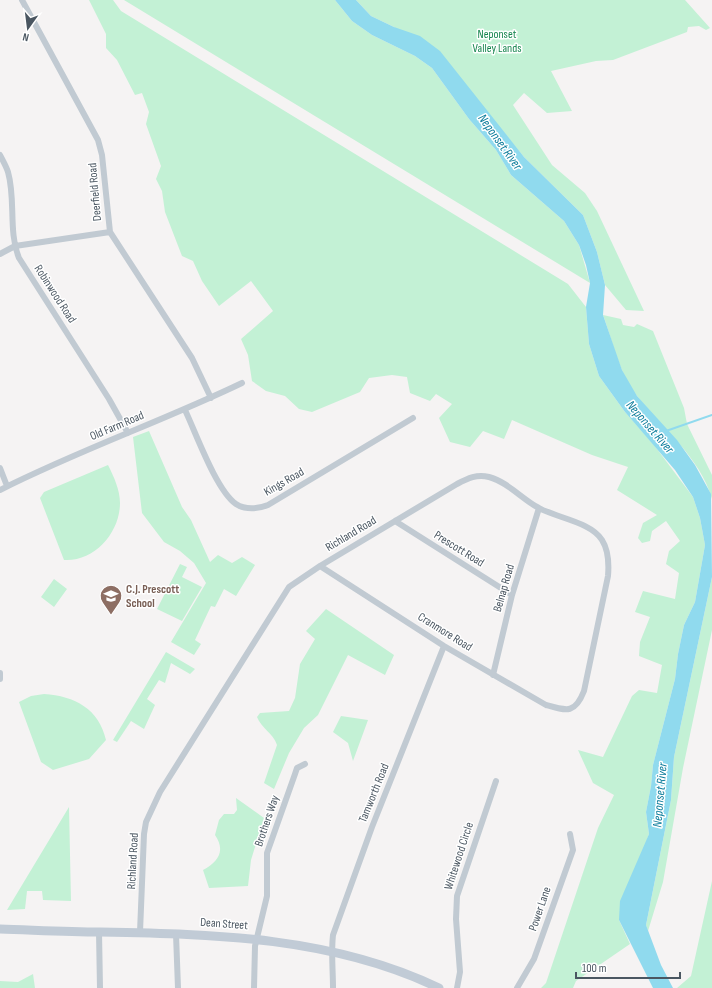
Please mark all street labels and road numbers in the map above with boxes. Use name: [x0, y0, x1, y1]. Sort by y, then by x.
street label: Deerfield Road: [85, 162, 105, 222]
street label: Robinwood Road: [31, 262, 79, 326]
street label: Old Farm Road: [88, 408, 146, 444]
street label: Kings Road: [261, 465, 307, 499]
street label: Richland Road: [323, 513, 379, 555]
street label: Prescott Road: [431, 528, 487, 570]
street label: Belnap Road: [490, 562, 518, 614]
street label: Cranmore Road: [415, 609, 475, 655]
street label: Tamworth Road: [355, 761, 393, 825]
street label: Brothers Way: [251, 793, 283, 849]
street label: Whitewood Circle: [441, 820, 477, 892]
street label: Richland Road: [124, 832, 142, 890]
street label: Power Lane: [525, 885, 555, 933]
street label: Dean Street: [200, 915, 249, 933]

